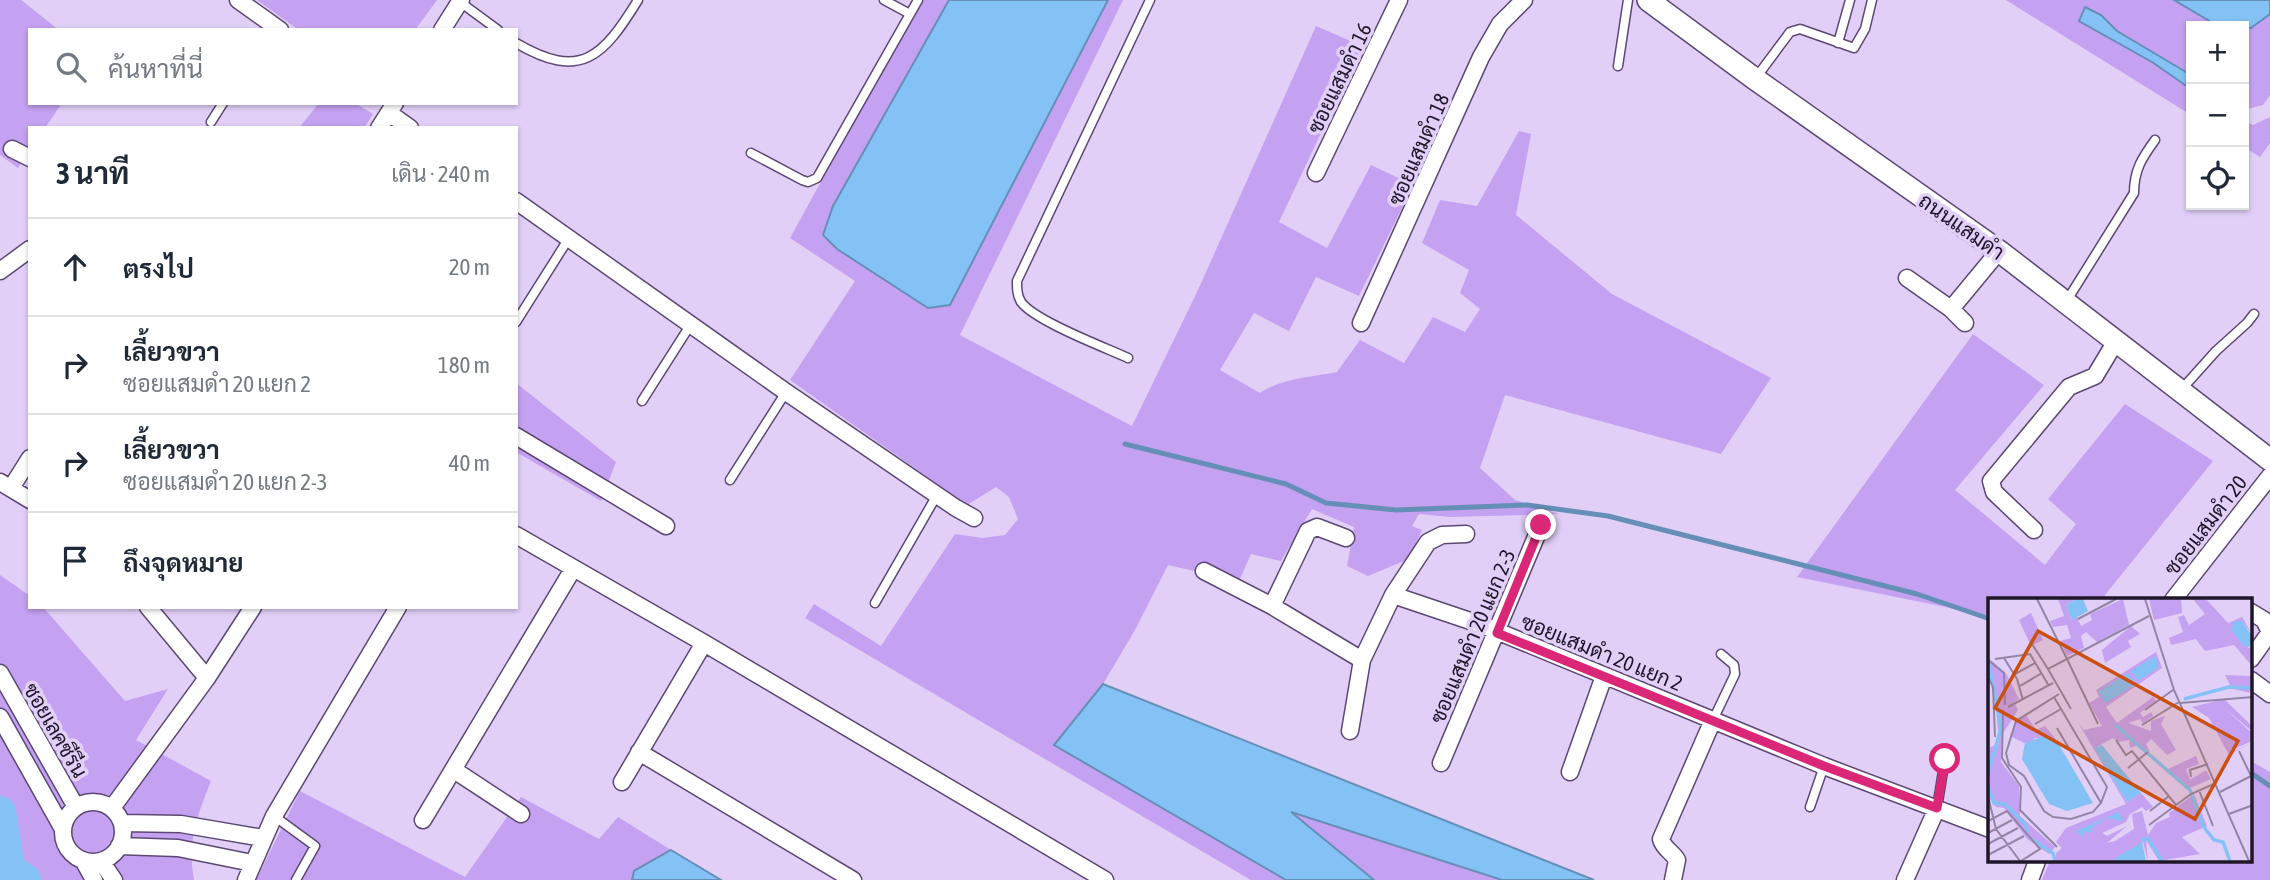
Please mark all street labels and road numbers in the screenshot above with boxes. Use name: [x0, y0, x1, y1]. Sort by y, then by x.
street label: ซอยแสมดำ 16: [1302, 19, 1376, 137]
street label: ซอยแสมดำ 18: [1383, 89, 1453, 209]
street label: ถนนแสมดำ: [1915, 188, 2009, 264]
street label: ซอยแสมดำ 20: [2159, 470, 2251, 580]
street label: ซอยแสมดำ 20 แยก 2-3: [1424, 545, 1520, 727]
street label: ซอยแสมดำ 20 แยก 2: [1518, 609, 1686, 695]
street label: ซอยเลคซีรีน: [19, 678, 93, 782]

